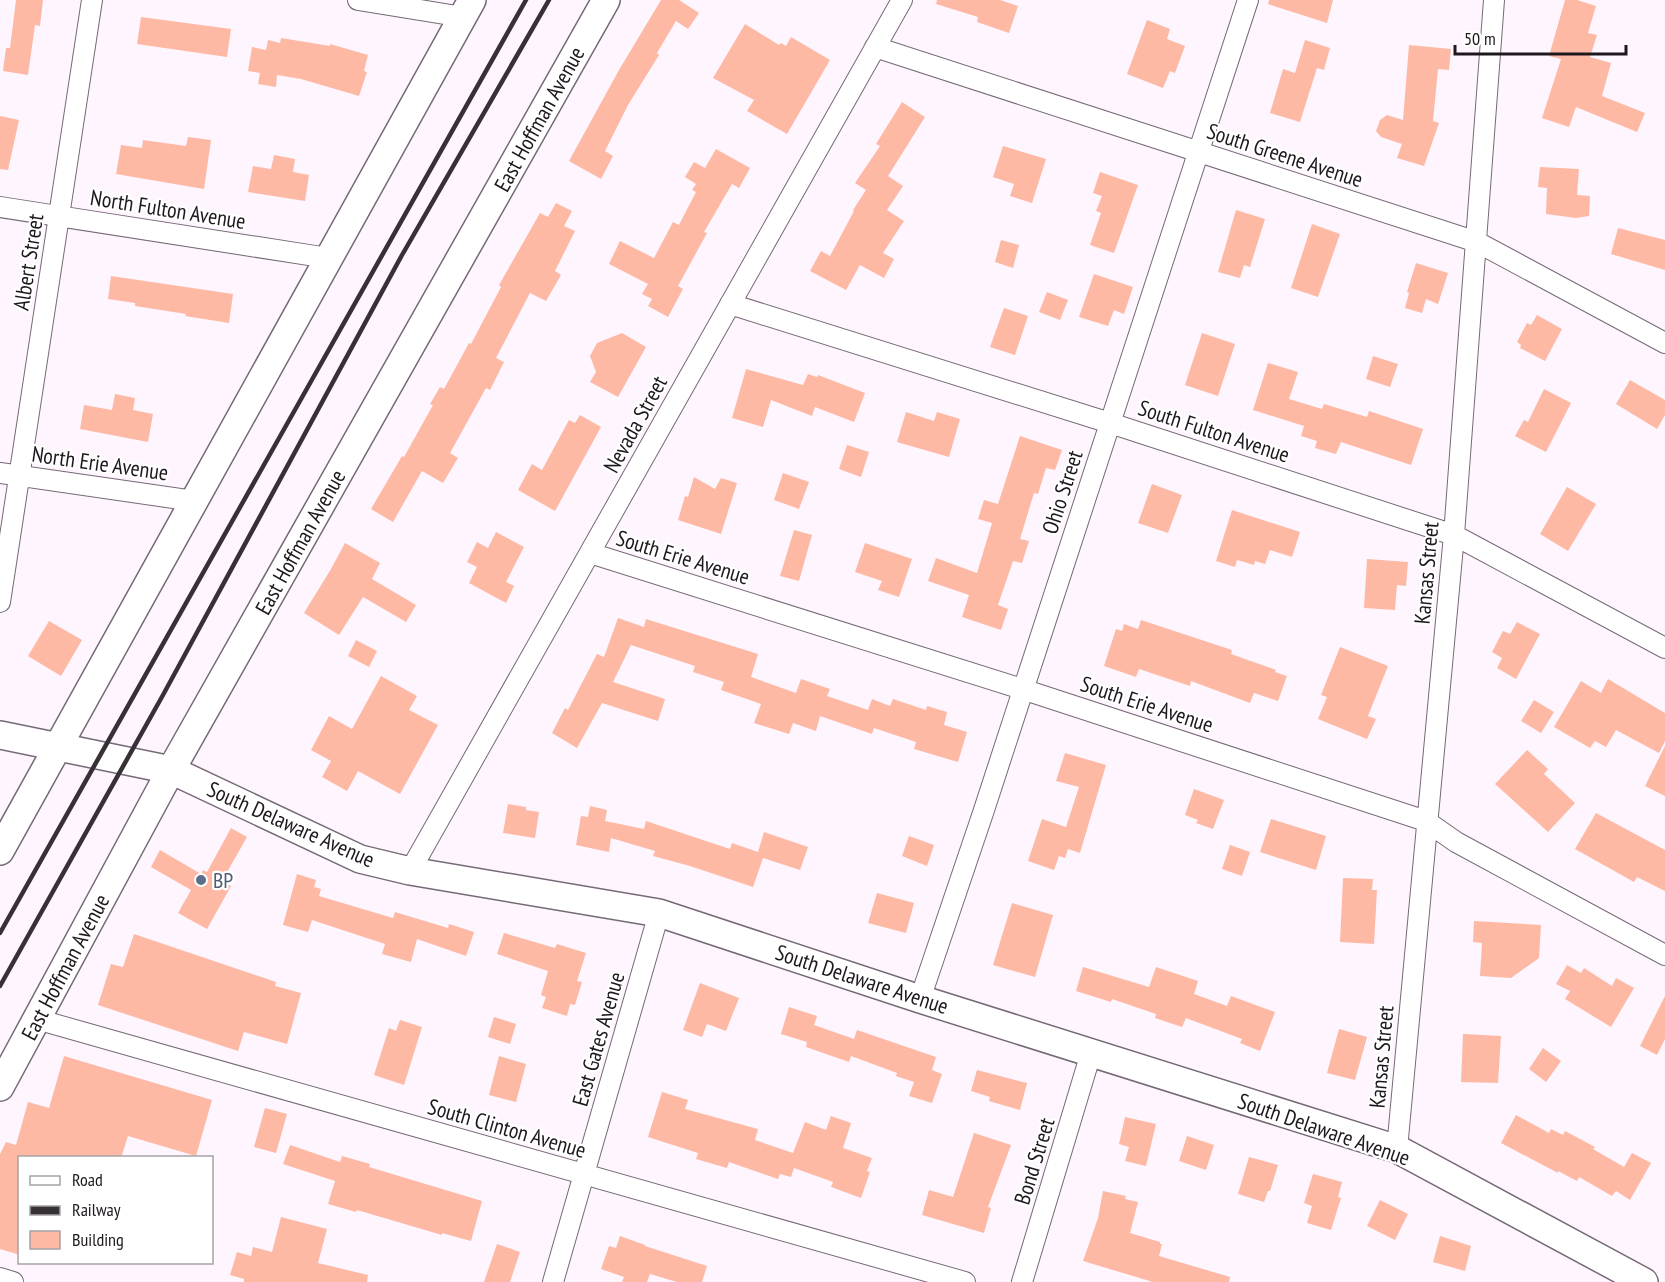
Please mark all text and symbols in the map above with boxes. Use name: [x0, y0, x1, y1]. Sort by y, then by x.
scale bar: [1455, 18, 1626, 56]
text: 50 m: [1464, 27, 1496, 50]
street label: East Hoffman Avenue: [488, 42, 590, 196]
street label: South Greene Avenue: [1204, 117, 1366, 193]
street label: North Fulton Avenue: [88, 183, 248, 235]
street label: Albert Street: [7, 212, 49, 312]
street label: Nevada Street: [597, 371, 673, 477]
street label: South Fulton Avenue: [1135, 393, 1293, 469]
street label: North Erie Avenue: [30, 440, 170, 486]
street label: Ohio Street: [1035, 447, 1089, 537]
street label: East Hoffman Avenue: [249, 465, 351, 619]
street label: Kansas Street: [1408, 521, 1444, 625]
street label: South Erie Avenue: [613, 523, 753, 591]
street label: South Erie Avenue: [1077, 669, 1217, 739]
street label: South Delaware Avenue: [203, 775, 379, 873]
place label: BP: [213, 866, 233, 894]
marker: BP: [194, 873, 208, 887]
street label: East Hoffman Avenue: [15, 889, 115, 1045]
street label: South Delaware Avenue: [772, 938, 952, 1020]
street label: East Gates Avenue: [566, 969, 630, 1109]
street label: Kansas Street: [1363, 1005, 1399, 1109]
street label: South Delaware Avenue: [1234, 1086, 1414, 1172]
street label: South Clinton Avenue: [425, 1092, 589, 1164]
street label: Bond Street: [1008, 1114, 1060, 1208]
legend: [18, 1156, 213, 1264]
text: Road: [72, 1168, 103, 1191]
text: Railway: [72, 1198, 121, 1221]
text: Building: [72, 1228, 124, 1251]

